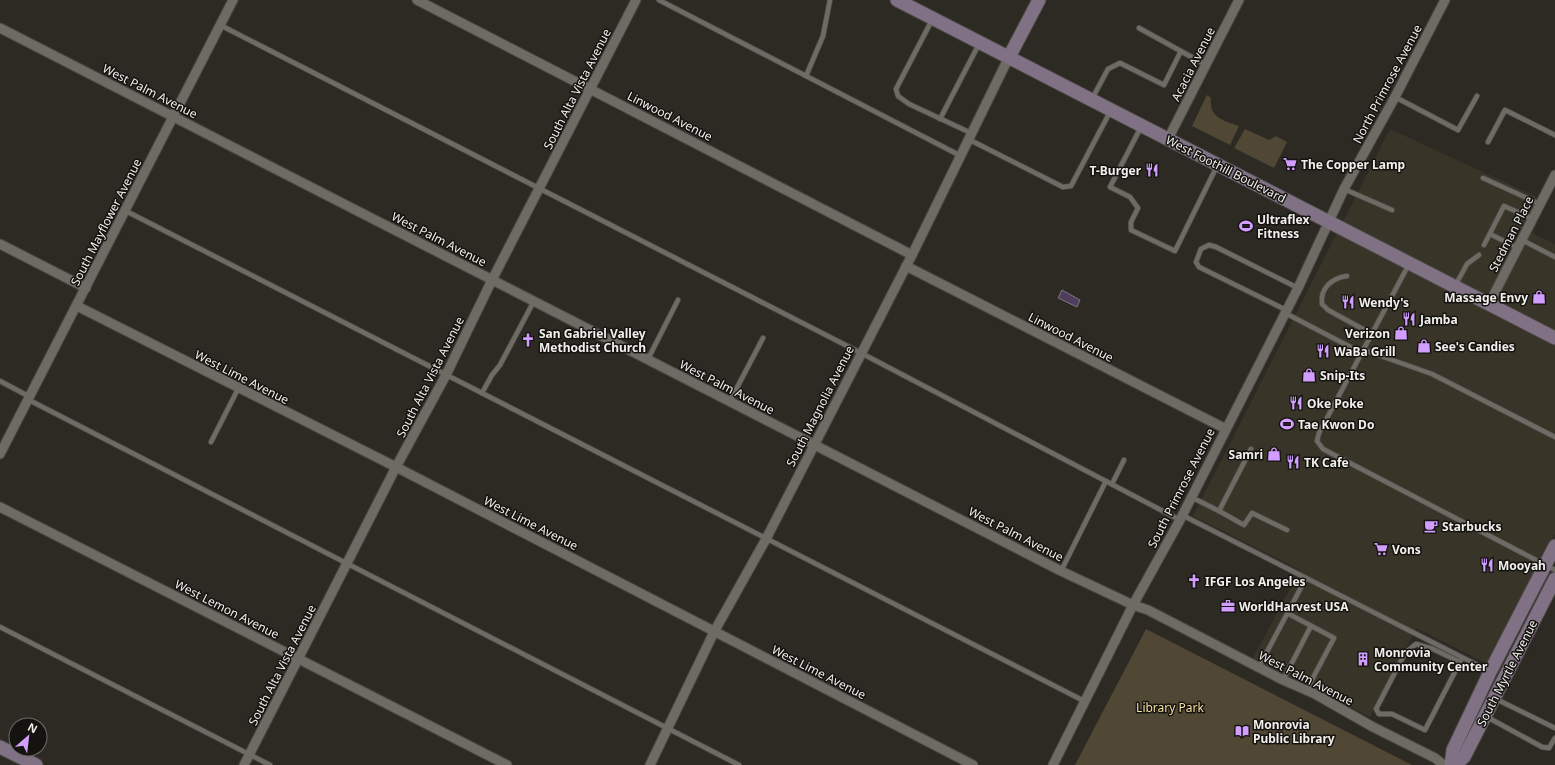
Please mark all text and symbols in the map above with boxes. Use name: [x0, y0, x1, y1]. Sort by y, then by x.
street label: North Primrose Avenue: [1348, 21, 1426, 146]
street label: Acacia Avenue: [1167, 24, 1219, 104]
street label: South Alta Vista Avenue: [539, 25, 615, 152]
street label: West Palm Avenue: [100, 60, 201, 122]
street label: Linwood Avenue: [625, 87, 716, 145]
street label: West Foothill Boulevard: [1163, 131, 1289, 207]
street label: South Mayflower Avenue: [67, 155, 146, 288]
supermarket icon: The Copper Lamp: [1282, 156, 1298, 172]
place label: The Copper Lamp: [1301, 156, 1406, 173]
place label: T-Burger: [1090, 162, 1142, 179]
restaurant icon: T-Burger: [1144, 162, 1160, 178]
street label: Stedman Place: [1485, 193, 1538, 275]
street label: West Palm Avenue: [389, 208, 490, 270]
place label: Ultraflex Fitness: [1257, 211, 1309, 242]
sports icon: Ultraflex Fitness: [1238, 218, 1254, 234]
place label: Massage Envy: [1444, 289, 1528, 306]
shop icon: Massage Envy: [1531, 289, 1547, 305]
restaurant icon: Wendy's: [1340, 294, 1356, 310]
place label: Wendy's: [1359, 294, 1409, 311]
street label: Linwood Avenue: [1026, 308, 1117, 366]
restaurant icon: Jamba: [1401, 311, 1417, 327]
place label: Jamba: [1419, 311, 1458, 328]
street label: South Alta Vista Avenue: [392, 313, 468, 440]
place label: San Gabriel Valley Methodist Church: [539, 325, 646, 356]
place label: Verizon: [1345, 325, 1390, 342]
shop icon: Verizon: [1393, 325, 1409, 341]
church icon: San Gabriel Valley Methodist Church: [520, 332, 536, 348]
shop icon: See's Candies: [1416, 338, 1432, 354]
place label: See's Candies: [1435, 338, 1515, 355]
street label: South Magnolia Avenue: [782, 342, 858, 470]
restaurant icon: WaBa Grill: [1315, 343, 1331, 359]
place label: WaBa Grill: [1334, 343, 1396, 360]
street label: West Lime Avenue: [192, 346, 292, 408]
street label: West Palm Avenue: [677, 356, 778, 418]
shop icon: Snip-Its: [1301, 367, 1317, 383]
place label: Snip-Its: [1320, 367, 1365, 384]
restaurant icon: Oke Poke: [1288, 395, 1304, 411]
place label: Oke Poke: [1307, 395, 1364, 412]
sports icon: Tae Kwon Do: [1279, 416, 1295, 432]
place label: Tae Kwon Do: [1298, 416, 1374, 433]
street label: South Primrose Avenue: [1143, 425, 1219, 551]
place label: Samri: [1229, 446, 1263, 463]
shop icon: Samri: [1266, 446, 1282, 462]
restaurant icon: TK Cafe: [1285, 454, 1301, 470]
place label: TK Cafe: [1304, 454, 1349, 471]
street label: West Lime Avenue: [481, 492, 581, 554]
street label: West Palm Avenue: [966, 503, 1067, 565]
cafe icon: Starbucks: [1423, 518, 1439, 534]
place label: Starbucks: [1442, 518, 1501, 535]
supermarket icon: Vons: [1373, 541, 1389, 557]
place label: Vons: [1392, 541, 1421, 558]
restaurant icon: Mooyah: [1479, 557, 1495, 573]
place label: Mooyah: [1498, 557, 1546, 574]
church icon: IFGF Los Angeles: [1186, 573, 1202, 589]
place label: IFGF Los Angeles: [1205, 573, 1306, 590]
street label: West Lemon Avenue: [172, 575, 282, 643]
office icon: WorldHarvest USA: [1220, 598, 1236, 614]
place label: WorldHarvest USA: [1239, 598, 1349, 615]
street label: South Alta Vista Avenue: [244, 601, 320, 728]
street label: South Myrtle Avenue: [1473, 617, 1541, 729]
street label: West Lime Avenue: [769, 641, 869, 703]
place label: Monrovia Community Center: [1374, 644, 1488, 675]
street label: West Palm Avenue: [1256, 647, 1357, 709]
building icon: Monrovia Community Center: [1355, 651, 1371, 667]
park label: Library Park: [1136, 699, 1204, 716]
place label: Monrovia Public Library: [1253, 716, 1335, 747]
north arrow: [8, 717, 48, 757]
text: N: [25, 719, 40, 736]
library icon: Monrovia Public Library: [1234, 723, 1250, 739]

